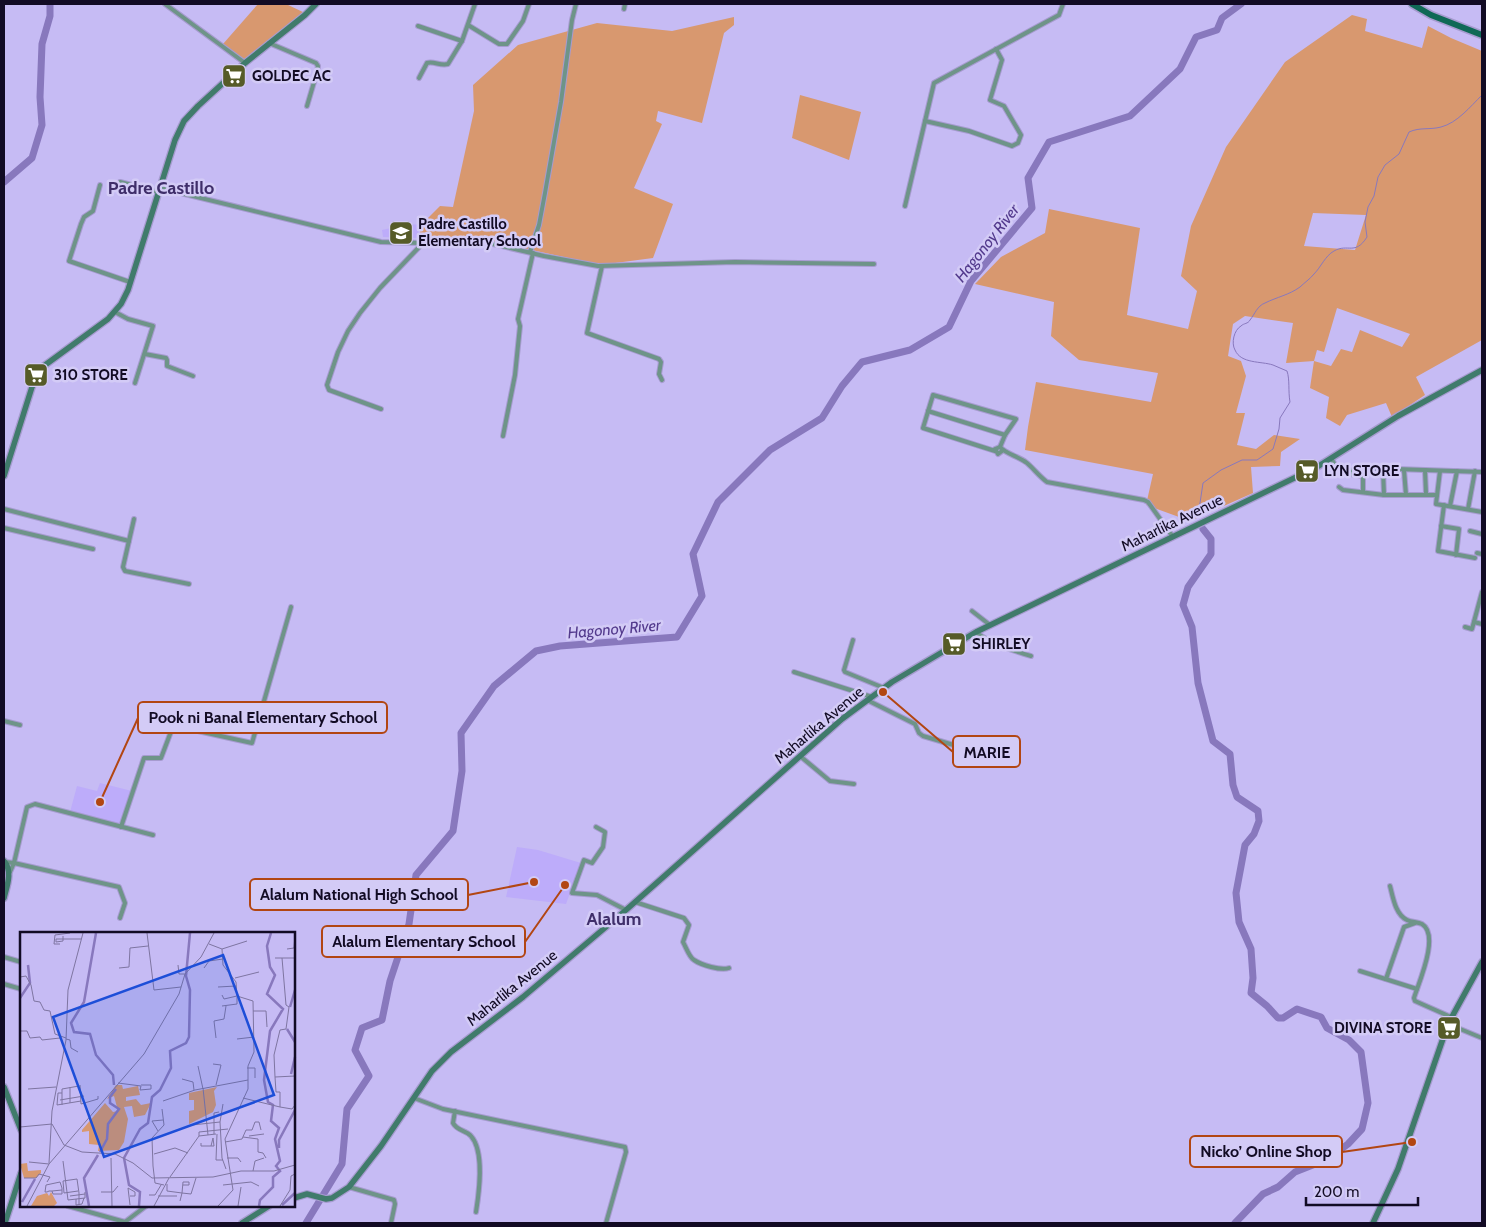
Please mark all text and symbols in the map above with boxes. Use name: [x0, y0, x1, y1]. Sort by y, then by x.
supermarket icon: GOLDEC AC: [221, 63, 247, 89]
place label: GOLDEC AC: [252, 67, 331, 85]
district label: Padre Castillo: [108, 177, 214, 199]
water label: Hagonoy River: [951, 199, 1024, 286]
place label: Padre Castillo Elementary School: [418, 215, 541, 250]
school or university icon: Padre Castillo Elementary School: [388, 220, 414, 246]
supermarket icon: 310 STORE: [23, 362, 49, 388]
place label: 310 STORE: [54, 366, 128, 384]
supermarket icon: LYN STORE: [1294, 458, 1320, 484]
place label: LYN STORE: [1324, 462, 1400, 480]
street label: Maharlika Avenue: [1118, 490, 1226, 555]
water label: Hagonoy River: [567, 615, 662, 643]
supermarket icon: SHIRLEY: [941, 631, 967, 657]
place label: SHIRLEY: [972, 635, 1031, 653]
street label: Maharlika Avenue: [771, 682, 867, 768]
callout: Pook ni Banal Elementary School: [138, 702, 387, 733]
text: Pook ni Banal Elementary School: [149, 708, 377, 727]
callout: MARIE: [953, 736, 1020, 767]
text: MARIE: [964, 743, 1010, 762]
callout: Alalum National High School: [250, 879, 468, 910]
text: Alalum National High School: [260, 885, 458, 904]
district label: Alalum: [586, 908, 642, 930]
callout: Alalum Elementary School: [322, 926, 525, 957]
inset map: [20, 932, 295, 1207]
text: Alalum Elementary School: [332, 932, 516, 951]
street label: Maharlika Avenue: [463, 946, 561, 1030]
supermarket icon: DIVINA STORE: [1436, 1015, 1462, 1041]
place label: DIVINA STORE: [1334, 1019, 1432, 1037]
callout: Nicko’ Online Shop: [1190, 1136, 1342, 1167]
text: Nicko’ Online Shop: [1200, 1142, 1332, 1161]
scale bar: [1306, 1174, 1418, 1206]
text: 200 m: [1314, 1183, 1359, 1201]

